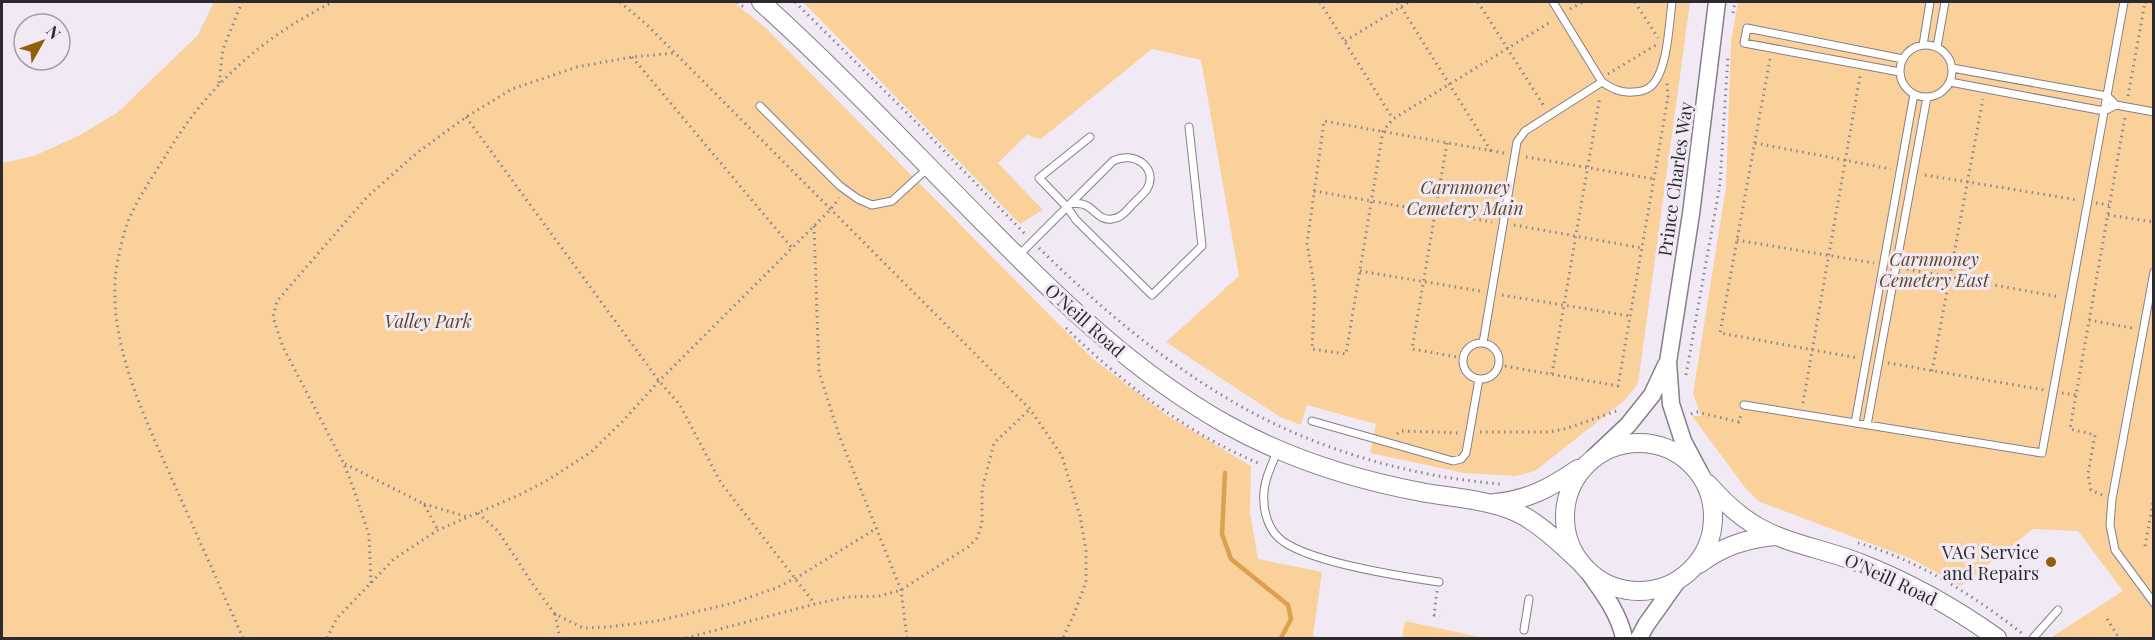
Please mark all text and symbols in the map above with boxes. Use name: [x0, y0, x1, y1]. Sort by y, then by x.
north arrow: [12, 12, 72, 72]
text: N: [42, 21, 66, 44]
street label: Prince Charles Way: [1652, 100, 1698, 258]
park label: Carnmoney Cemetery Main: [1406, 175, 1524, 220]
park label: Carnmoney Cemetery East: [1879, 247, 1990, 292]
street label: O'Neill Road: [1040, 278, 1130, 362]
park label: Valley Park: [384, 309, 472, 333]
place label: VAG Service and Repairs: [1941, 540, 2039, 585]
street label: O'Neill Road: [1841, 547, 1942, 611]
marker: VAG Service and Repairs: [2044, 555, 2058, 569]

